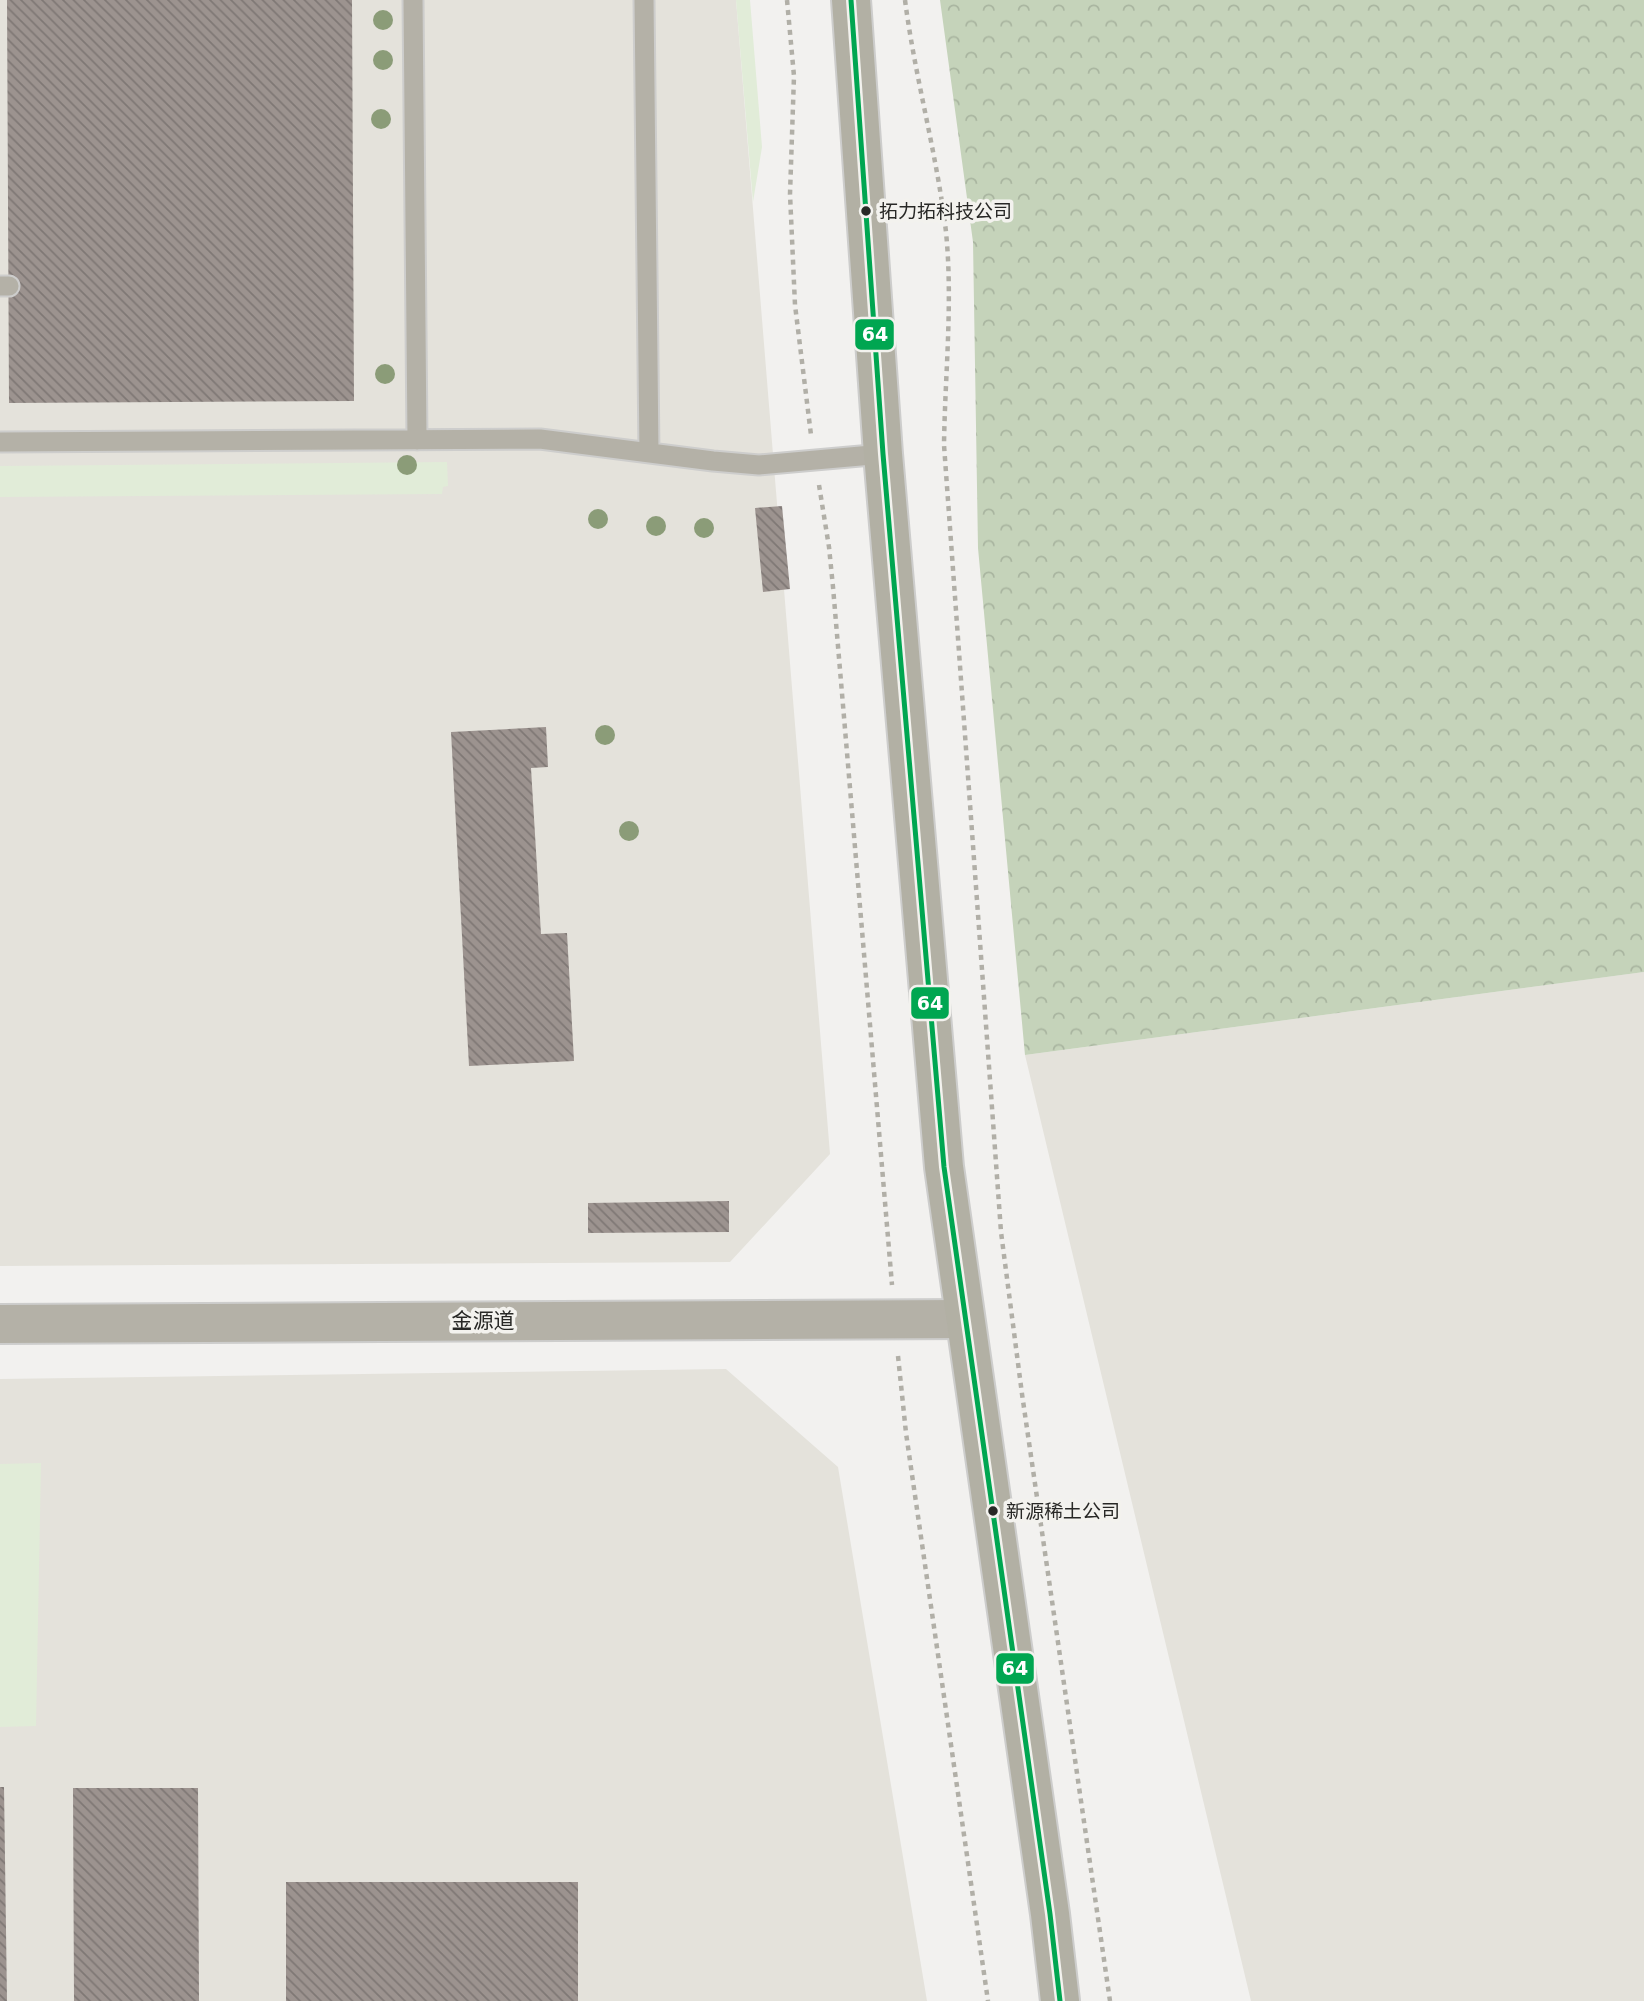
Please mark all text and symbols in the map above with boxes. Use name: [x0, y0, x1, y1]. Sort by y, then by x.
place label: 拓力拓科技公司: [879, 200, 1012, 222]
marker: 拓力拓科技公司: [859, 204, 873, 218]
line badge: 64: [854, 318, 895, 351]
text: 64: [862, 323, 888, 345]
line badge: 64: [910, 986, 950, 1020]
text: 64: [917, 992, 943, 1014]
street label: 金源道: [452, 1309, 515, 1333]
place label: 新源稀土公司: [1006, 1500, 1120, 1522]
marker: 新源稀土公司: [986, 1504, 1000, 1518]
line badge: 64: [995, 1652, 1035, 1685]
text: 64: [1002, 1657, 1028, 1679]

